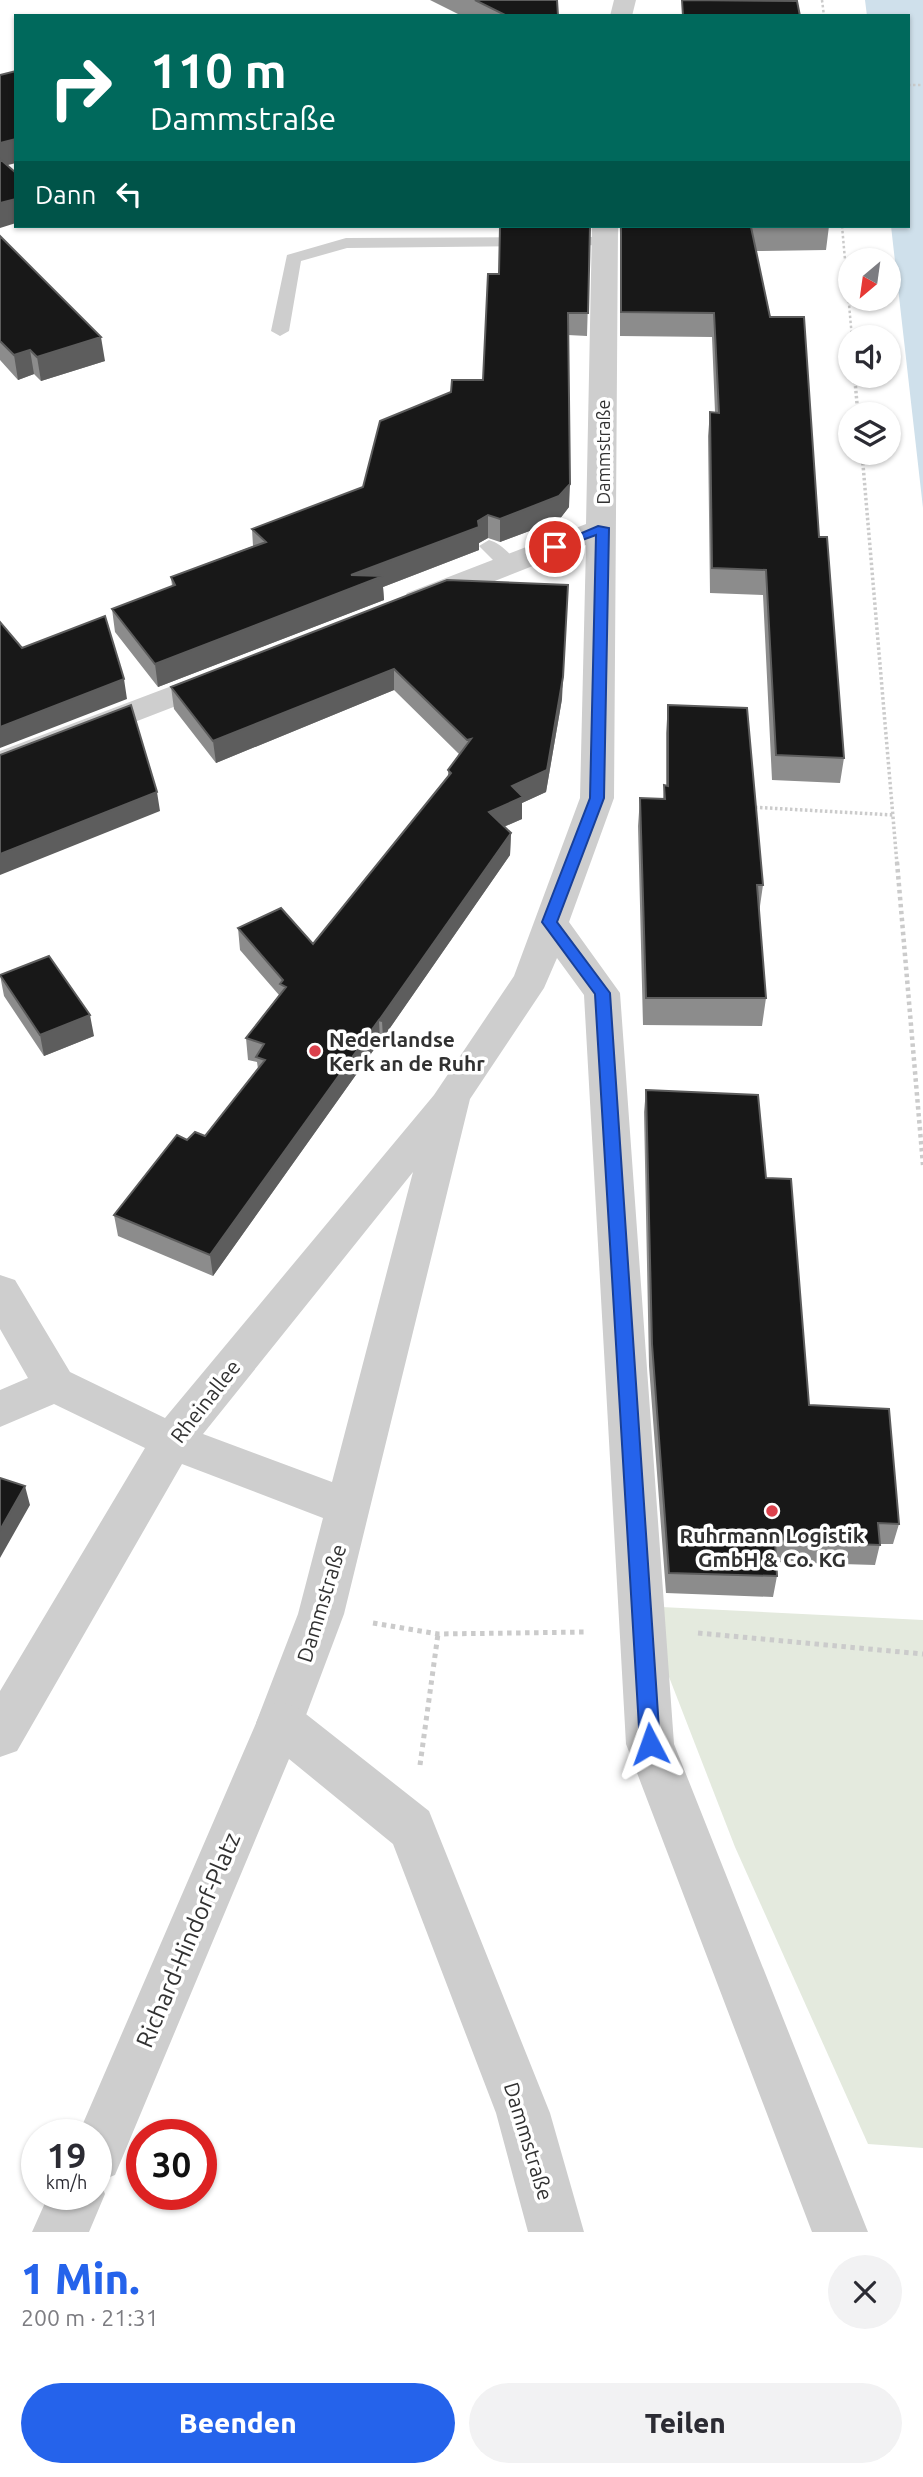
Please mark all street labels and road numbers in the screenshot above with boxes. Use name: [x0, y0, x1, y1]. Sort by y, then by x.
street label: Dammstraße: [593, 400, 613, 504]
street label: Rheinallee: [165, 1355, 245, 1447]
street label: Dammstraße: [292, 1541, 350, 1665]
street label: Richard-Hindorf-Platz: [131, 1829, 245, 2051]
street label: Dammstraße: [500, 2079, 558, 2203]

